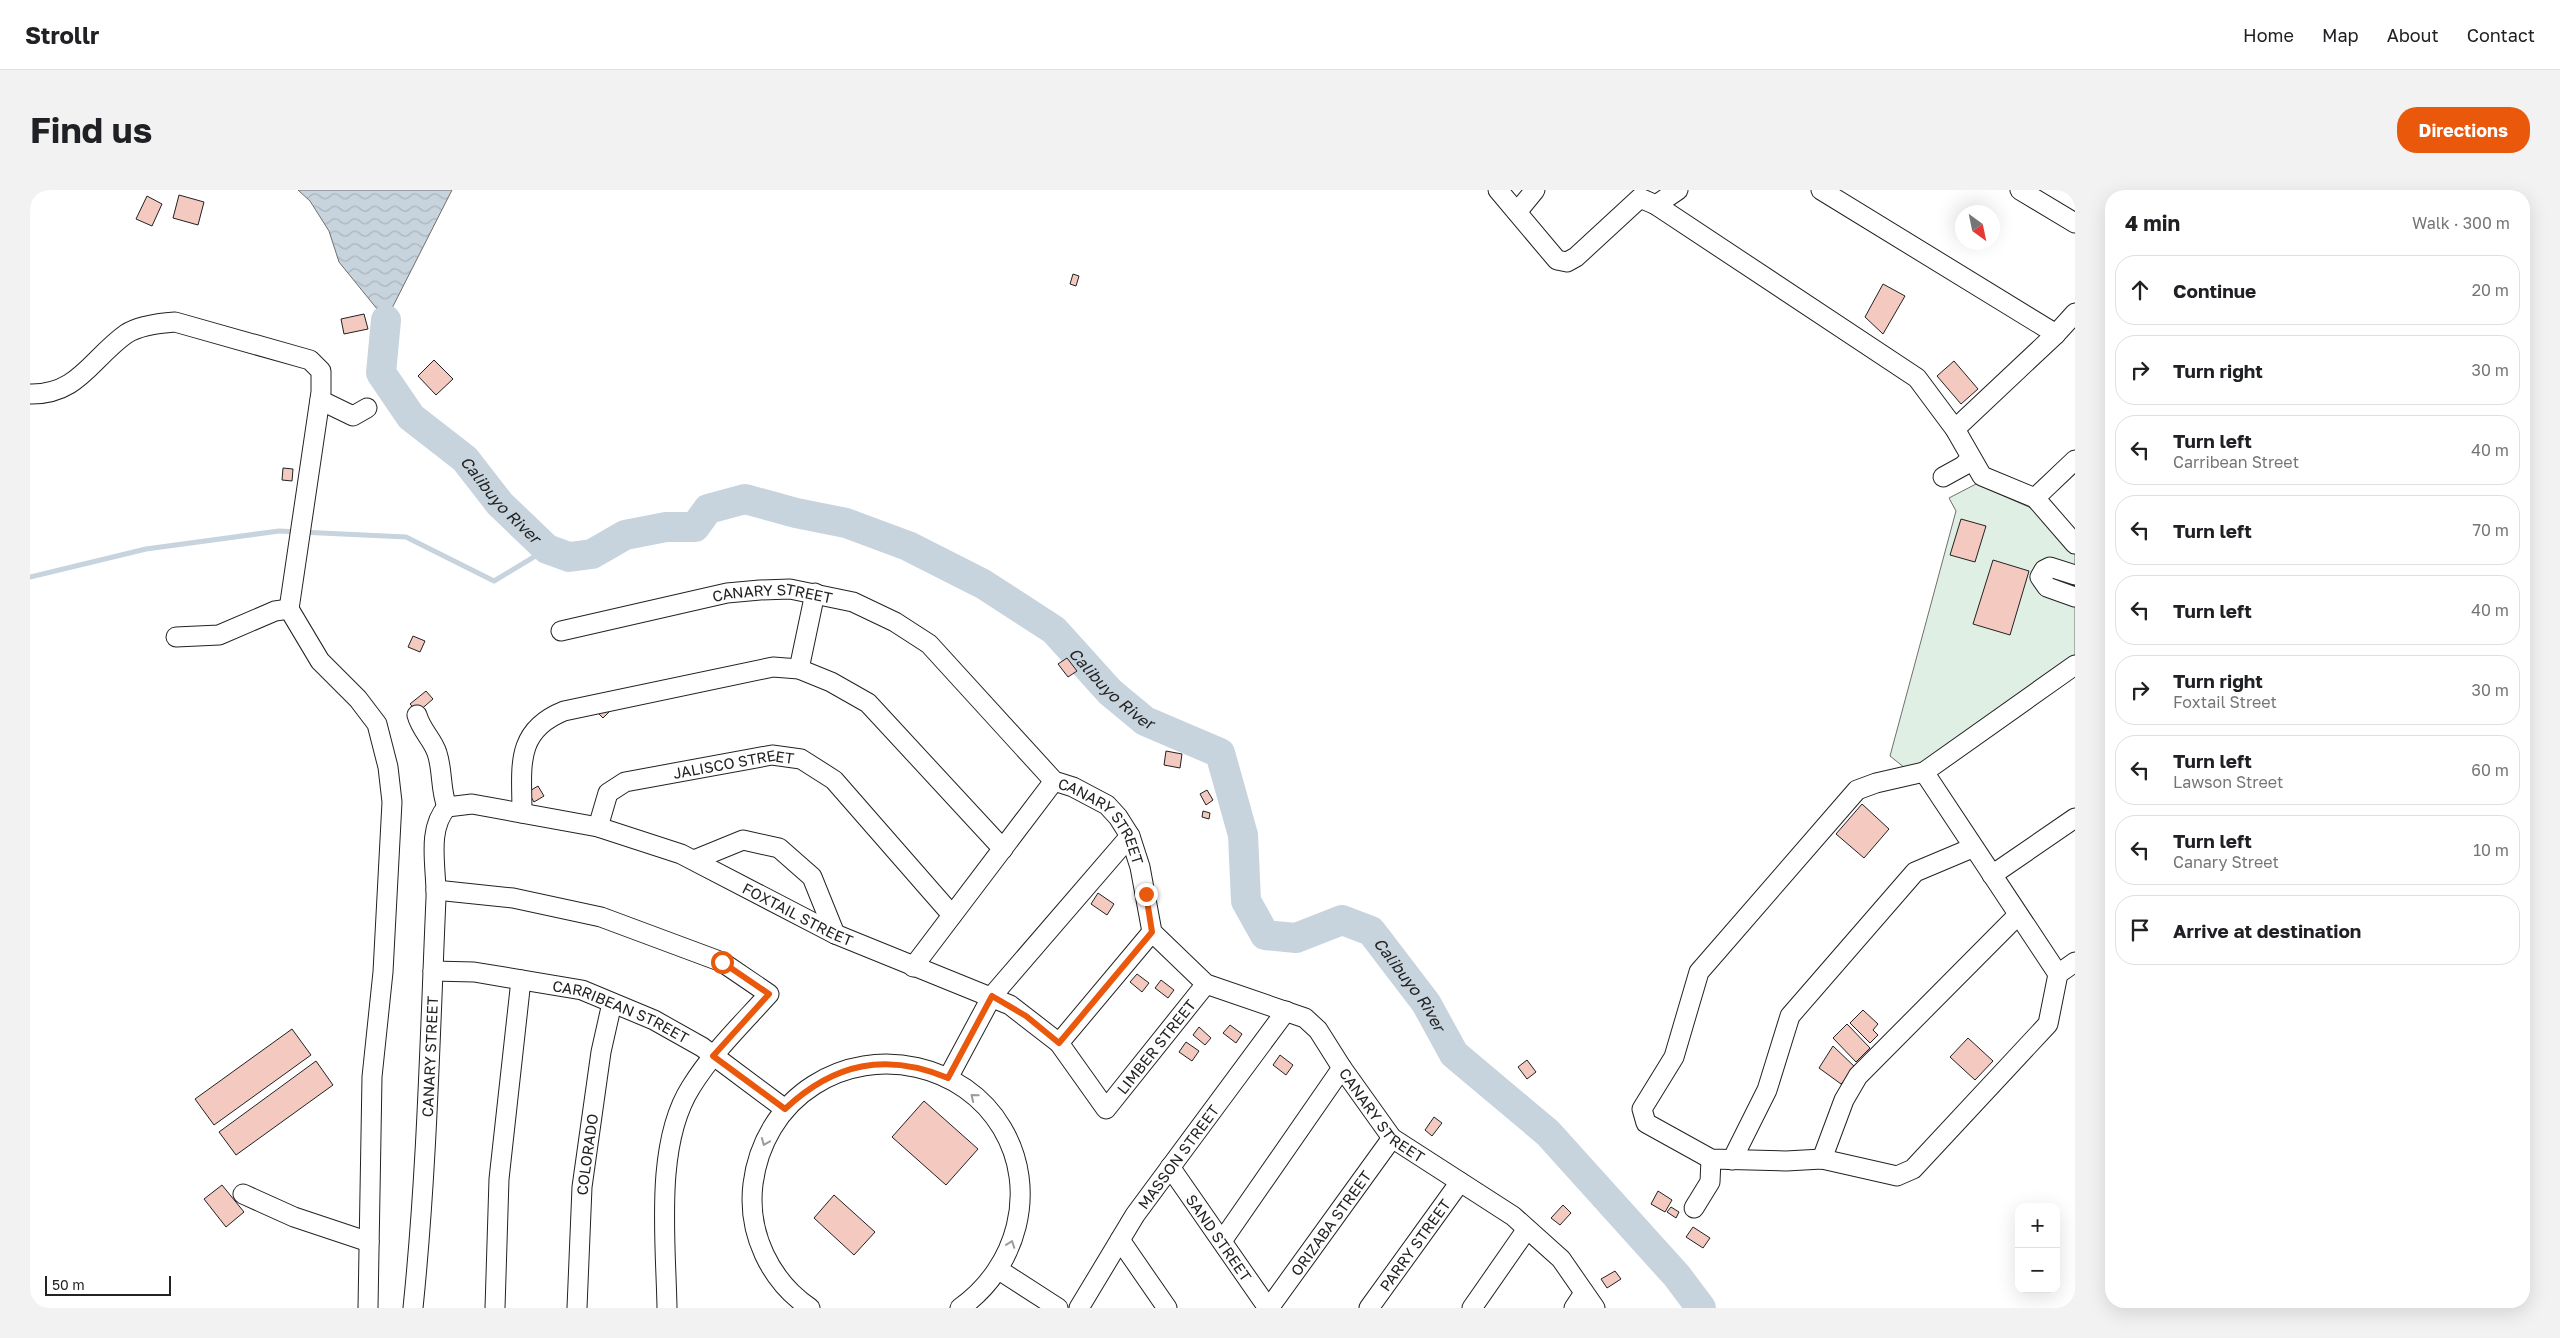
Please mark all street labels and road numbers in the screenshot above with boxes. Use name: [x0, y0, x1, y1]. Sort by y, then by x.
street label: CANARY STREET: [710, 579, 834, 607]
street label: JALISCO STREET: [672, 746, 795, 782]
street label: CANARY STREET: [1056, 774, 1148, 867]
street label: FOXTAIL STREET: [740, 879, 856, 949]
street label: CARRIBEAN STREET: [551, 976, 692, 1047]
street label: CANARY STREET: [418, 996, 441, 1118]
street label: LIMBER STREET: [1113, 996, 1199, 1097]
street label: CANARY STREET: [1336, 1064, 1428, 1166]
street label: MASSON STREET: [1134, 1101, 1223, 1212]
street label: COLORADO: [573, 1112, 601, 1196]
street label: ORIZABA STREET: [1286, 1167, 1375, 1279]
street label: SAND STREET: [1183, 1191, 1256, 1285]
street label: PARRY STREET: [1376, 1195, 1454, 1294]

